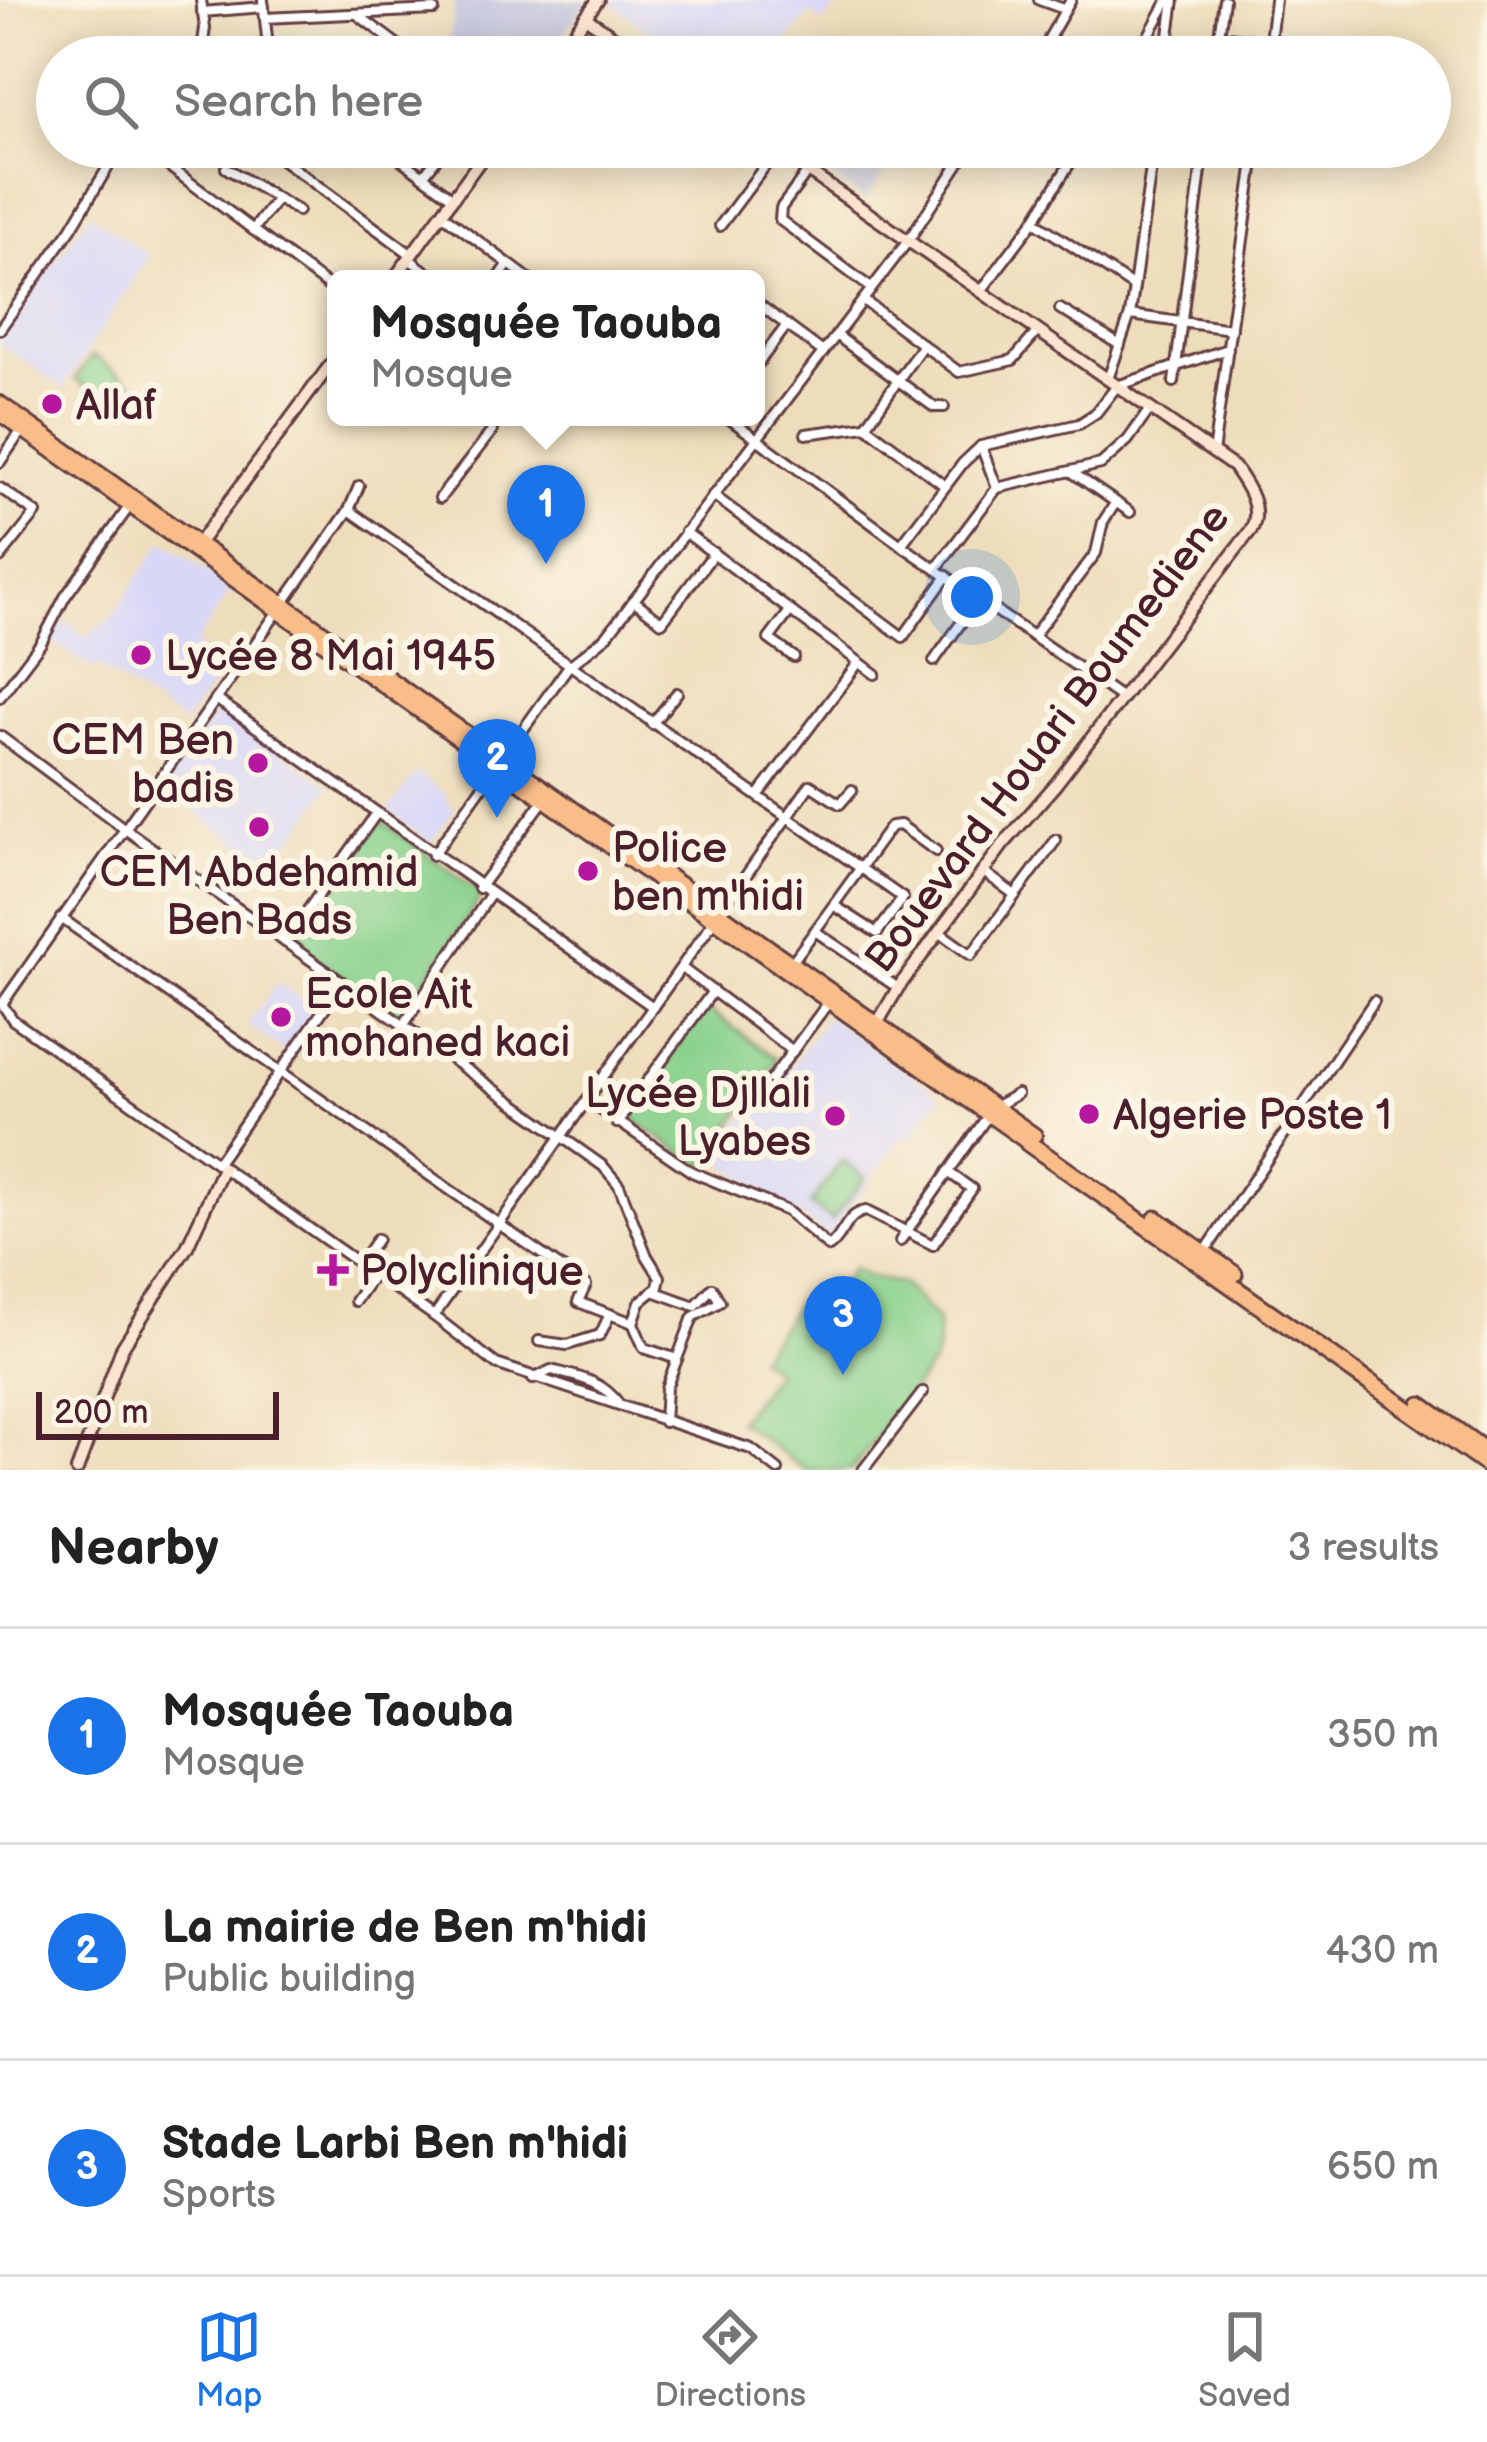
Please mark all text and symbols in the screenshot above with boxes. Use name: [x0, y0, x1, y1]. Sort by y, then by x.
search box: [36, 36, 1451, 168]
icon: search: [78, 69, 144, 135]
text: Search here: [174, 75, 423, 130]
popup: [327, 270, 765, 426]
text: Mosquée Taouba: [370, 297, 722, 352]
text: Mosque: [370, 352, 513, 399]
place label: Allaf: [76, 381, 157, 432]
marker: Allaf: [39, 391, 65, 417]
pin: 1: [507, 465, 585, 564]
street label: Bouevard Houari Boumediene: [855, 494, 1241, 983]
your location: [942, 567, 1002, 627]
place label: Lycée 8 Mai 1945: [165, 632, 496, 683]
marker: Lycée 8 Mai 1945: [128, 642, 154, 668]
place label: CEM Ben badis: [52, 716, 234, 815]
pin: 2: [458, 719, 536, 818]
marker: CEM Ben badis: [245, 750, 271, 776]
marker: CEM Abdehamid Ben Bads: [246, 814, 272, 840]
place label: Police ben m'hidi: [612, 824, 804, 923]
place label: CEM Abdehamid Ben Bads: [99, 848, 419, 947]
marker: Police ben m'hidi: [575, 858, 601, 884]
place label: Ecole Ait mohaned kaci: [305, 970, 570, 1069]
marker: Ecole Ait mohaned kaci: [268, 1004, 294, 1030]
place label: Lycée Djllali Lyabes: [585, 1069, 811, 1168]
place label: Algerie Poste 1: [1113, 1091, 1392, 1142]
marker: Algerie Poste 1: [1076, 1101, 1102, 1127]
marker: Lycée Djllali Lyabes: [822, 1103, 848, 1129]
place label: Polyclinique: [360, 1247, 584, 1298]
marker: Polyclinique: [317, 1254, 349, 1286]
pin: 3: [804, 1276, 882, 1375]
scale bar: [36, 1386, 279, 1439]
text: 200 m: [54, 1393, 148, 1433]
text: Nearby: [48, 1518, 219, 1579]
text: 3 results: [1287, 1525, 1439, 1572]
text: Mosquée Taouba: [162, 1685, 514, 1740]
text: 1: [79, 1712, 95, 1759]
text: 350 m: [1327, 1712, 1439, 1759]
text: Mosque: [162, 1740, 305, 1787]
text: La mairie de Ben m'hidi: [162, 1901, 647, 1956]
text: 2: [75, 1928, 99, 1975]
text: 430 m: [1326, 1928, 1439, 1975]
text: Public building: [162, 1956, 416, 2003]
text: Stade Larbi Ben m'hidi: [162, 2117, 628, 2172]
text: 3: [76, 2144, 98, 2191]
text: 650 m: [1327, 2144, 1439, 2191]
text: Sports: [162, 2172, 276, 2219]
tab: Map: [196, 2304, 262, 2416]
tab: Directions: [655, 2304, 806, 2416]
tab: Saved: [1198, 2304, 1291, 2416]

